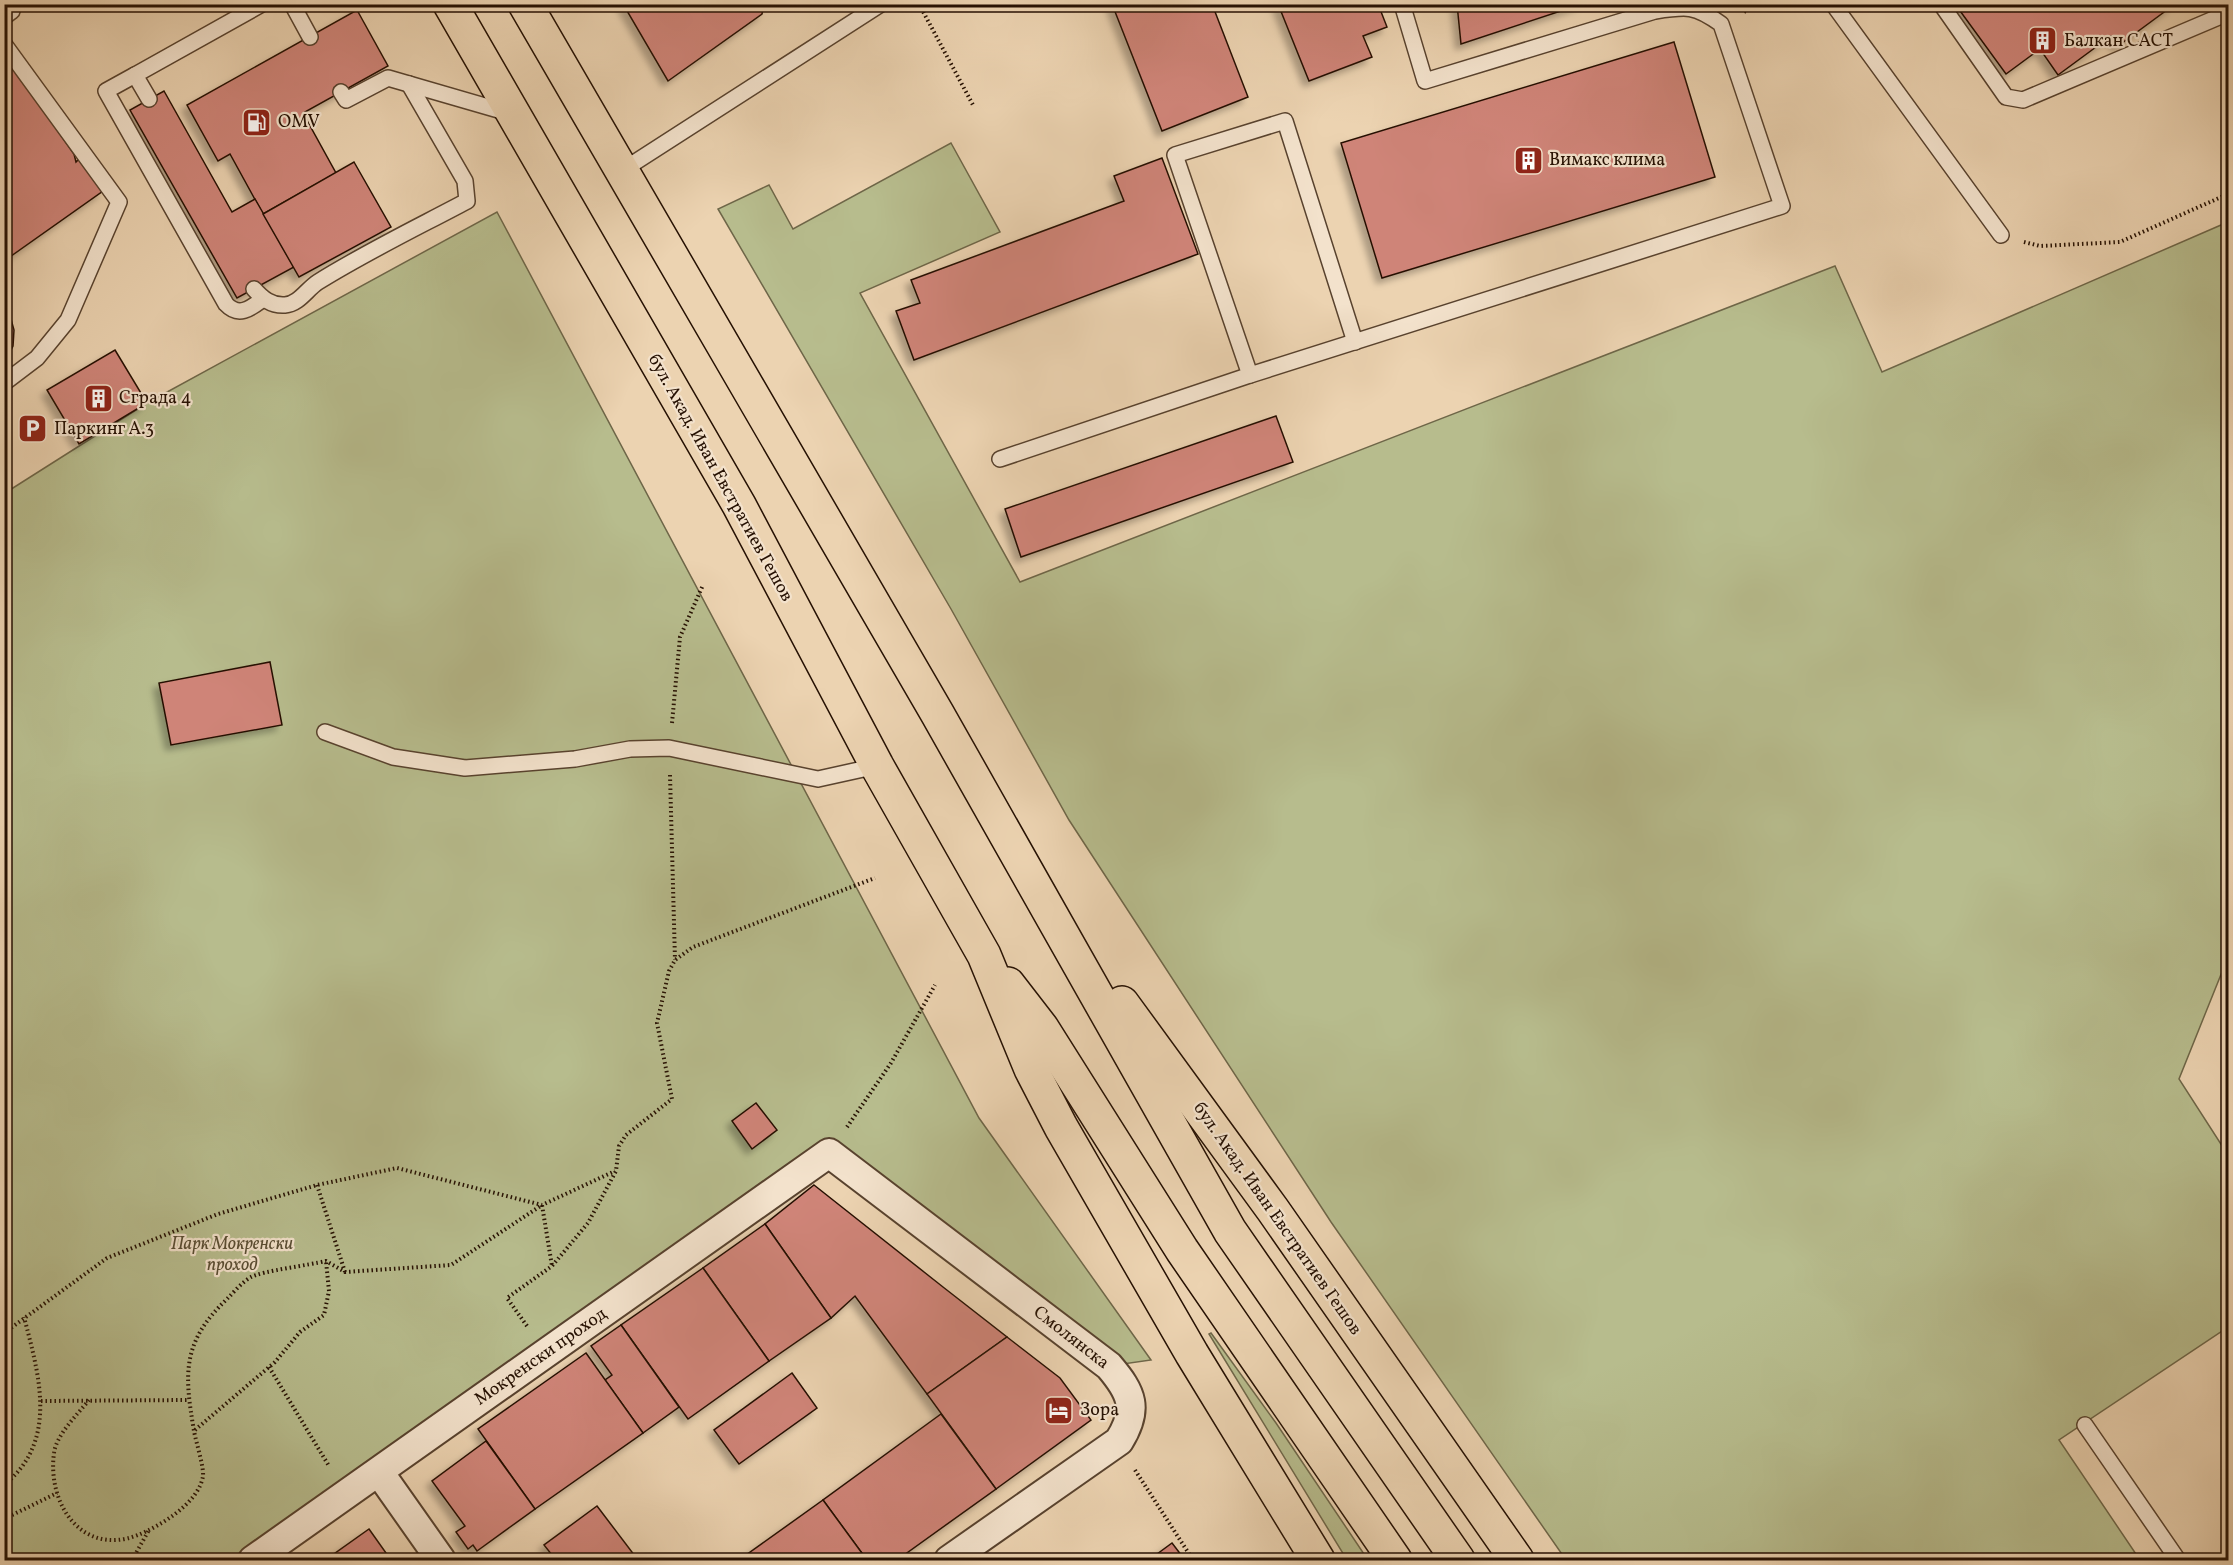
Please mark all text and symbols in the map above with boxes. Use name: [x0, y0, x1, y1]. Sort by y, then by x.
building icon: Балкан САСТ: [2027, 25, 2059, 57]
place label: Балкан САСТ: [2064, 29, 2173, 54]
fuel station icon: OMV: [241, 106, 273, 138]
place label: OMV: [278, 110, 320, 135]
building icon: Вимакс клима: [1512, 144, 1544, 176]
place label: Вимакс клима: [1549, 148, 1665, 173]
street label: бул. Акад. Иван Евстратиев Гешов: [641, 350, 799, 606]
building icon: Сграда 4: [82, 382, 114, 414]
place label: Сграда 4: [119, 386, 191, 411]
parking icon: Паркинг А.3: [17, 413, 49, 445]
place label: Паркинг А.3: [54, 417, 154, 442]
street label: бул. Акад. Иван Евстратиев Гешов: [1187, 1097, 1367, 1341]
park label: Парк Мокренски проход: [171, 1232, 293, 1278]
street label: Смолянска: [1028, 1300, 1114, 1376]
street label: Мокренски проход: [470, 1302, 612, 1412]
hotel icon: Зора: [1043, 1394, 1075, 1426]
place label: Зора: [1080, 1398, 1119, 1423]

